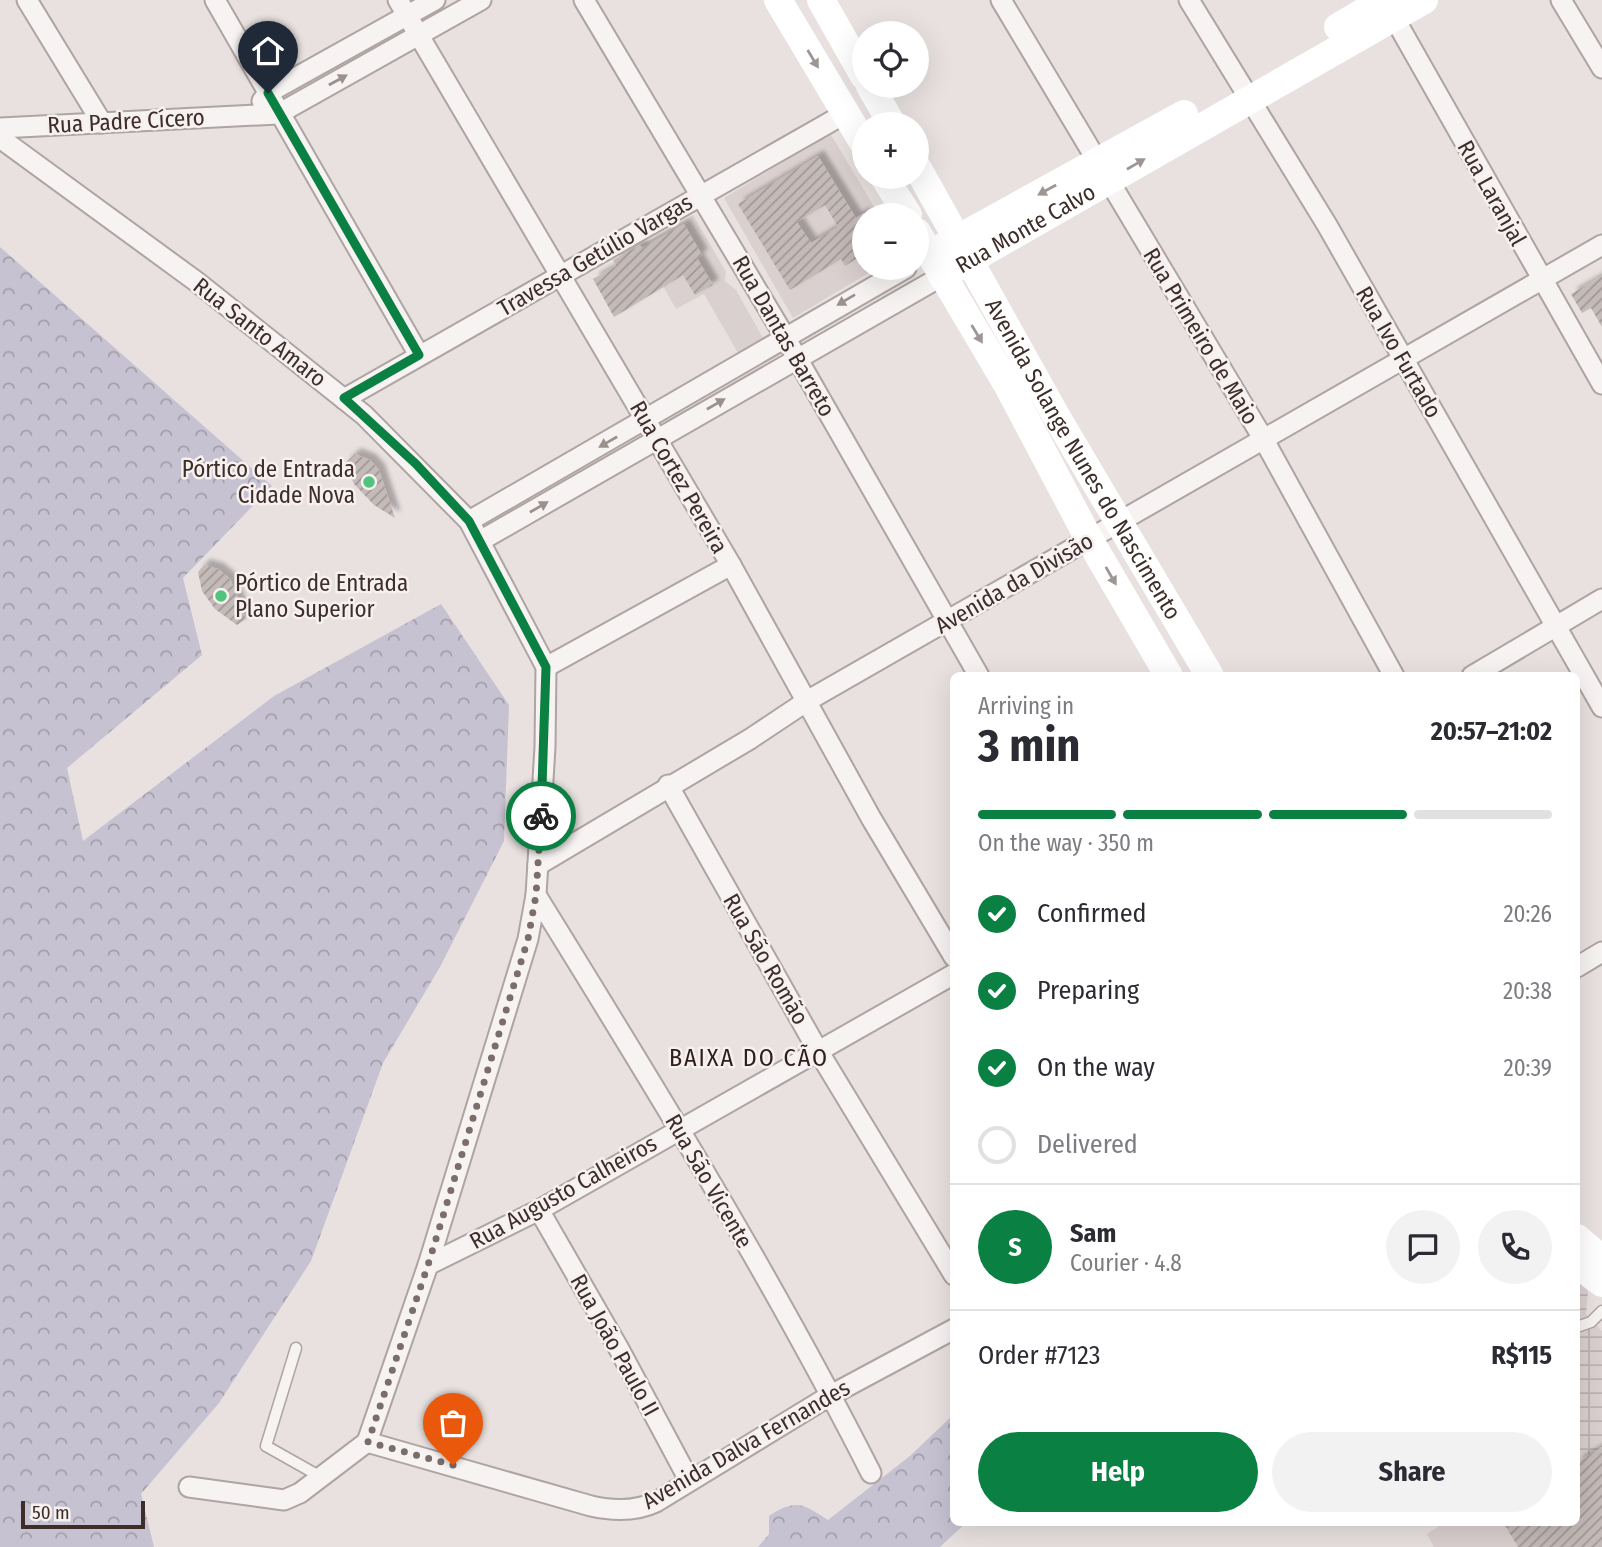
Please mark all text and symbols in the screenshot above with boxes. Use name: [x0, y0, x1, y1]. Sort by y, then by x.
pin: [238, 21, 298, 93]
map controls: [852, 21, 929, 280]
button: locate: [852, 21, 929, 98]
icon: home: [249, 32, 287, 70]
one-way arrow: [807, 49, 820, 68]
one-way arrow: [328, 74, 348, 86]
street label: Rua Padre Cícero: [47, 103, 205, 139]
button: +: [852, 112, 929, 189]
street label: Rua Laranjal: [1452, 135, 1532, 251]
one-way arrow: [1126, 158, 1145, 170]
street label: Rua Monte Calvo: [950, 177, 1100, 279]
one-way arrow: [1038, 184, 1057, 196]
street label: Travessa Getúlio Vargas: [493, 188, 697, 322]
button: −: [852, 203, 929, 280]
street label: Rua Primeiro de Maio: [1137, 243, 1265, 429]
street label: Rua Dantas Barreto: [727, 250, 841, 422]
street label: Rua Santo Amaro: [188, 271, 332, 393]
street label: Rua Ivo Furtado: [1350, 281, 1448, 423]
one-way arrow: [837, 294, 856, 307]
street label: Avenida Solange Nunes do Nascimento: [979, 294, 1187, 624]
one-way arrow: [971, 325, 983, 344]
street label: Rua Cortez Pereira: [624, 396, 734, 558]
one-way arrow: [706, 398, 725, 410]
one-way arrow: [599, 436, 618, 448]
place label: Pórtico de Entrada Cidade Nova: [182, 455, 355, 509]
marker: Pórtico de Entrada Cidade Nova: [361, 474, 377, 490]
one-way arrow: [530, 501, 549, 513]
street label: Avenida da Divisão: [930, 526, 1098, 640]
one-way arrow: [1105, 567, 1117, 586]
place label: Pórtico de Entrada Plano Superior: [235, 569, 408, 623]
marker: Pórtico de Entrada Plano Superior: [213, 588, 229, 604]
text: Arriving in: [978, 692, 1074, 720]
text: 20:57–21:02: [1431, 716, 1552, 747]
text: 3 min: [978, 718, 1080, 773]
courier: [506, 781, 576, 851]
icon: bike: [522, 797, 560, 835]
text: On the way · 350 m: [978, 829, 1154, 857]
street label: Rua São Romão: [717, 888, 815, 1030]
icon: check: [978, 895, 1016, 933]
text: Confirmed: [1037, 898, 1147, 929]
text: 20:26: [1503, 900, 1552, 928]
icon: check: [978, 972, 1016, 1010]
text: Preparing: [1037, 975, 1139, 1006]
text: 20:38: [1503, 977, 1552, 1005]
district label: BAIXA DO CÃO: [669, 1044, 829, 1072]
icon: check: [978, 1049, 1016, 1087]
text: On the way: [1037, 1052, 1155, 1083]
text: 20:39: [1503, 1054, 1552, 1082]
street label: Rua São Vicente: [659, 1109, 759, 1253]
street label: Rua Augusto Calheiros: [465, 1129, 662, 1255]
text: Delivered: [1037, 1129, 1138, 1160]
button: chat: [1386, 1210, 1460, 1284]
button: phone: [1478, 1210, 1552, 1284]
text: Sam: [1070, 1218, 1116, 1249]
text: S: [1008, 1232, 1022, 1263]
text: Courier · 4.8: [1070, 1249, 1182, 1277]
street label: Rua João Paulo II: [564, 1269, 666, 1421]
text: Order #7123: [978, 1340, 1101, 1371]
text: R$115: [1491, 1340, 1552, 1371]
street label: Avenida Dalva Fernandes: [637, 1373, 855, 1515]
pin: [423, 1393, 483, 1465]
icon: bag: [434, 1404, 472, 1442]
button: Help: [978, 1432, 1258, 1512]
button: Share: [1272, 1432, 1552, 1512]
scale bar: [21, 1498, 145, 1530]
text: 50 m: [32, 1501, 70, 1524]

